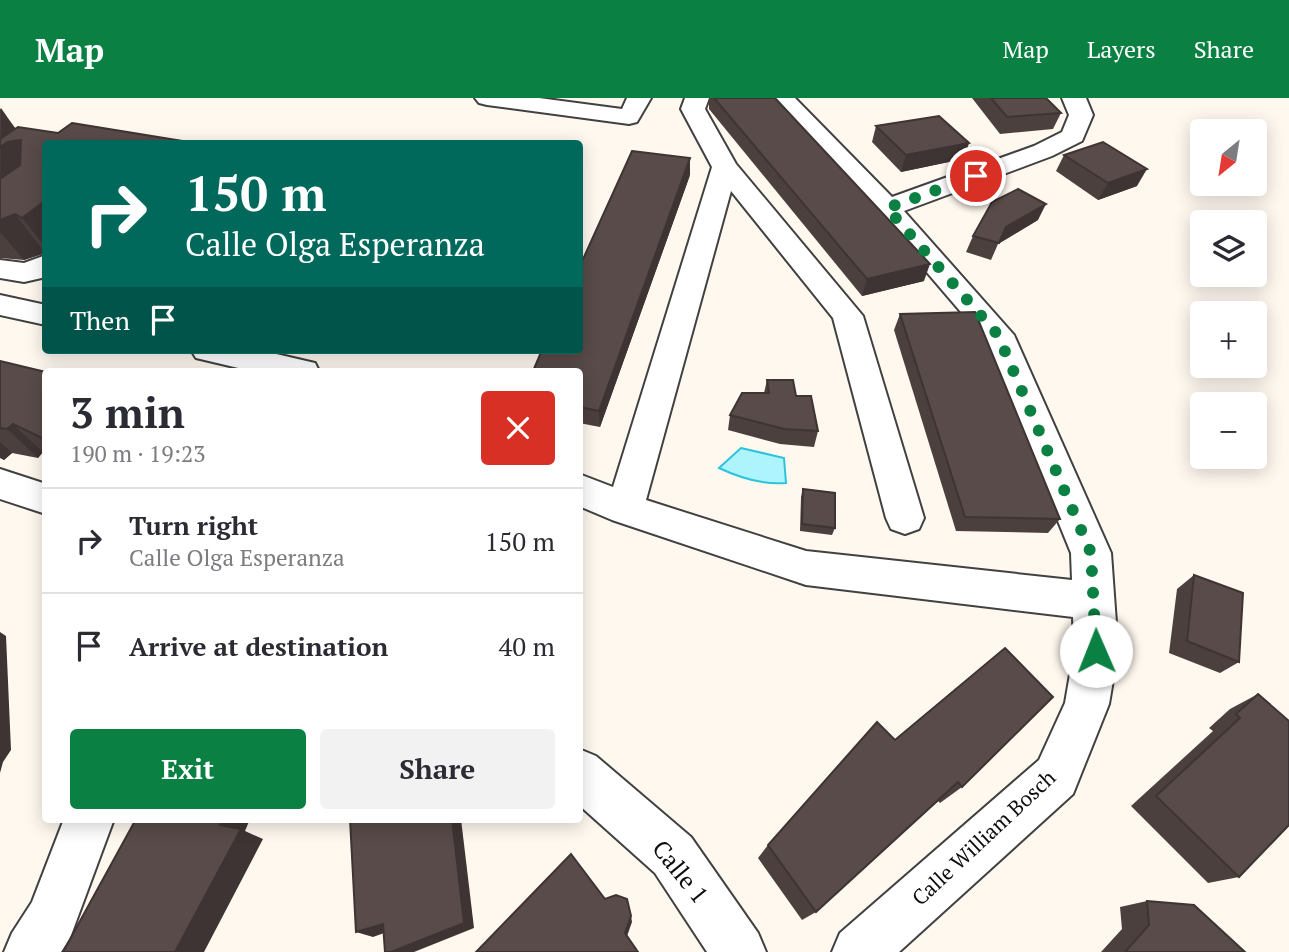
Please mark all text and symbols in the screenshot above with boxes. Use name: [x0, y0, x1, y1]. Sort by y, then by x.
text: Map: [35, 28, 104, 71]
text: Map: [1002, 33, 1049, 65]
text: Layers: [1087, 33, 1156, 65]
text: Share: [1194, 33, 1254, 65]
north arrow: [1190, 119, 1267, 196]
map controls: [1190, 119, 1267, 469]
pin: [946, 146, 1006, 206]
icon: arrive: [957, 157, 995, 195]
text: 150 m: [185, 160, 327, 225]
icon: right: [70, 168, 161, 259]
button: layers: [1190, 210, 1267, 287]
text: Calle Olga Esperanza: [185, 223, 485, 265]
icon: arrive: [144, 301, 182, 339]
button: +: [1190, 301, 1267, 378]
text: Then: [70, 303, 130, 337]
text: 3 min: [70, 384, 185, 440]
button: close: [481, 391, 555, 465]
button: −: [1190, 392, 1267, 469]
text: 190 m · 19:23: [70, 438, 205, 469]
text: Turn right: [129, 508, 258, 542]
icon: right: [70, 522, 108, 560]
text: 150 m: [485, 524, 555, 558]
text: Calle Olga Esperanza: [129, 542, 345, 573]
position arrow: [1059, 614, 1133, 688]
icon: arrive: [70, 627, 108, 665]
text: Arrive at destination: [129, 629, 388, 663]
text: 40 m: [499, 629, 555, 663]
button: Exit: [70, 729, 306, 809]
button: Share: [320, 729, 555, 809]
street label: Calle William Bosch: [905, 763, 1061, 911]
street label: Calle 1: [645, 833, 716, 910]

